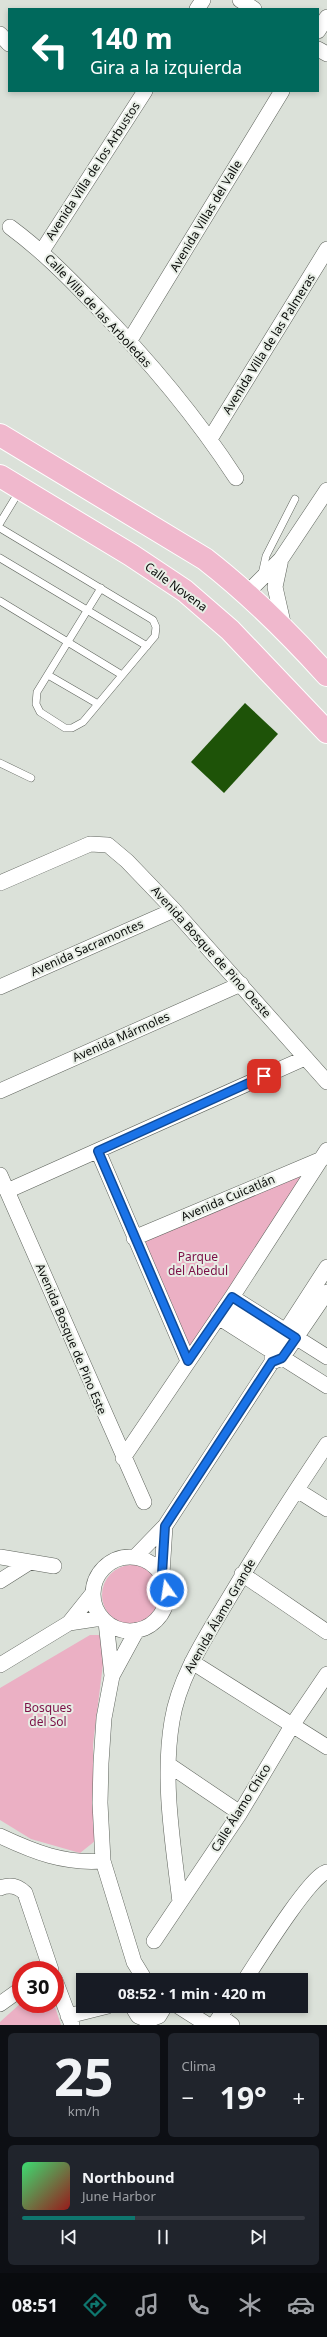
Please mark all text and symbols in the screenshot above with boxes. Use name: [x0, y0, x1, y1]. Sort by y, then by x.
text: 140 m: [90, 19, 173, 57]
icon: left: [24, 24, 76, 76]
text: Gira a la izquierda: [90, 55, 242, 79]
street label: Avenida Villa de los Arbustos: [41, 98, 144, 243]
street label: Avenida Villas del Valle: [165, 157, 246, 275]
street label: Calle Villa de las Arboledas: [41, 250, 156, 371]
street label: Avenida Villa de las Palmeras: [218, 270, 319, 417]
street label: Calle Novena: [142, 558, 211, 615]
street label: Avenida Bosque de Pino Oeste: [147, 882, 275, 1021]
street label: Avenida Sacramontes: [28, 915, 146, 980]
street label: Avenida Mármoles: [69, 1007, 172, 1066]
pin: [247, 1059, 281, 1093]
icon: arrive: [253, 1065, 275, 1087]
street label: Avenida Cuicatlán: [178, 1170, 277, 1225]
park label: Parque del Abedul: [168, 1248, 228, 1279]
street label: Avenida Bosque de Pino Este: [32, 1261, 111, 1417]
street label: Avenida Álamo Grande: [180, 1555, 259, 1676]
position arrow: [146, 1569, 188, 1611]
park label: Bosques del Sol: [24, 1699, 72, 1730]
street label: Calle Álamo Chico: [207, 1761, 274, 1855]
speed limit sign: 30: [12, 1961, 64, 2013]
text: 08:52 · 1 min · 420 m: [118, 1983, 266, 2003]
text: 25: [54, 2040, 114, 2111]
text: Clima: [182, 2057, 216, 2075]
text: 19°: [220, 2077, 267, 2118]
text: −: [182, 2082, 194, 2112]
text: +: [292, 2082, 305, 2112]
text: km/h: [68, 2102, 100, 2120]
text: Northbound: [82, 2167, 174, 2187]
text: June Harbor: [82, 2187, 156, 2205]
icon: previous: [58, 2226, 80, 2248]
icon: pause: [152, 2226, 174, 2248]
icon: next: [247, 2226, 269, 2248]
icon: directions: [81, 2291, 109, 2319]
icon: music: [133, 2291, 161, 2319]
icon: phone: [184, 2291, 212, 2319]
icon: climate: [236, 2291, 264, 2319]
icon: car: [287, 2291, 315, 2319]
text: 08:51: [12, 2293, 58, 2317]

